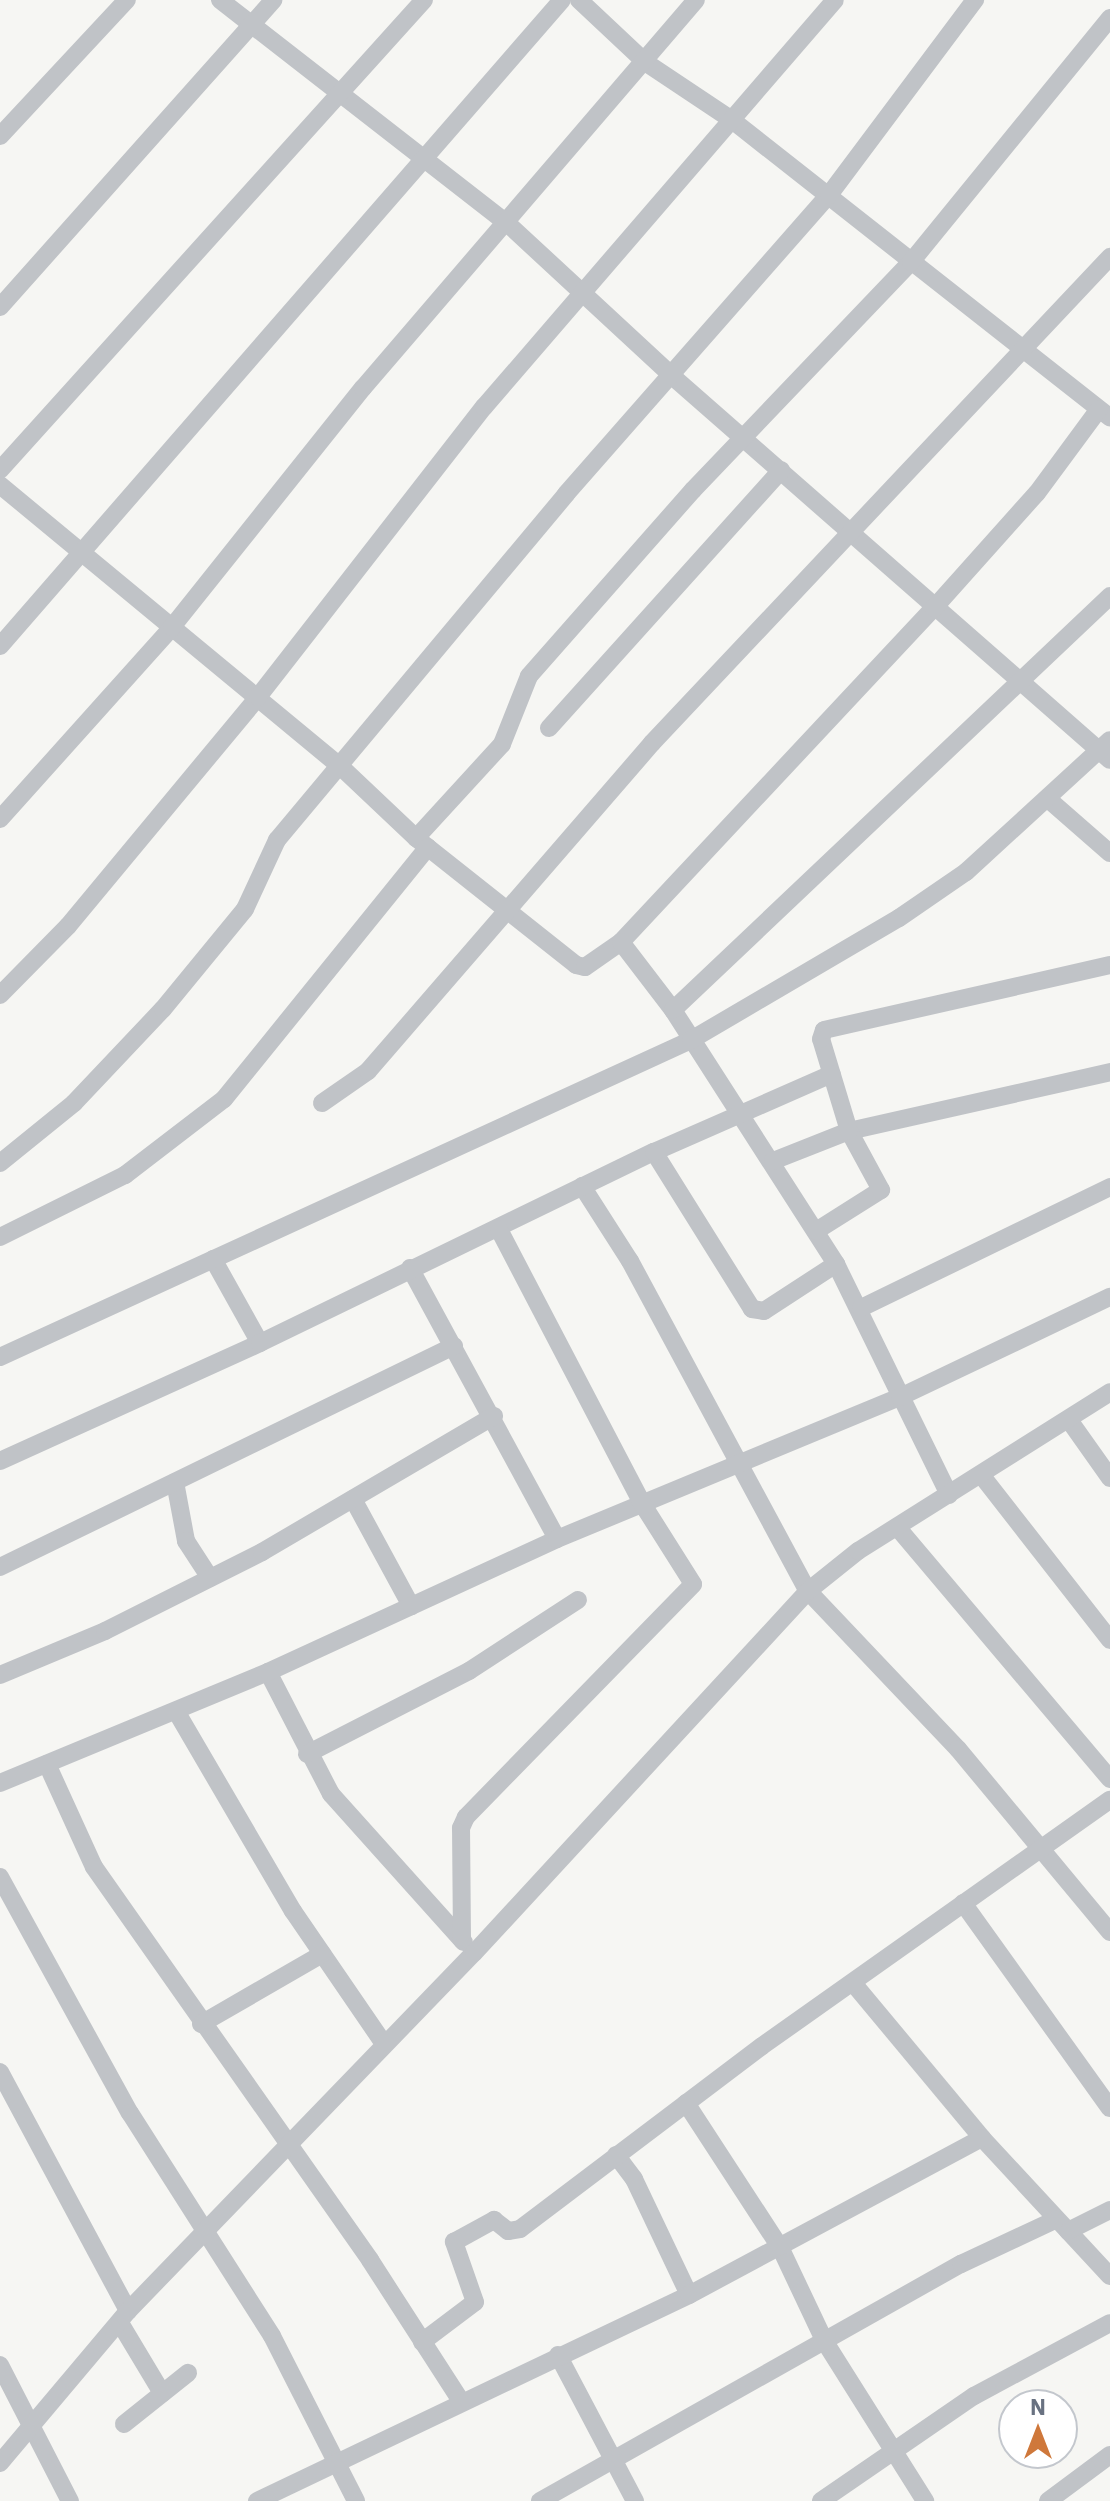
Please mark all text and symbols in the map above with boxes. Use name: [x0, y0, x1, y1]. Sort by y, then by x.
north arrow: [998, 2389, 1078, 2469]
text: N: [1030, 2392, 1046, 2421]

